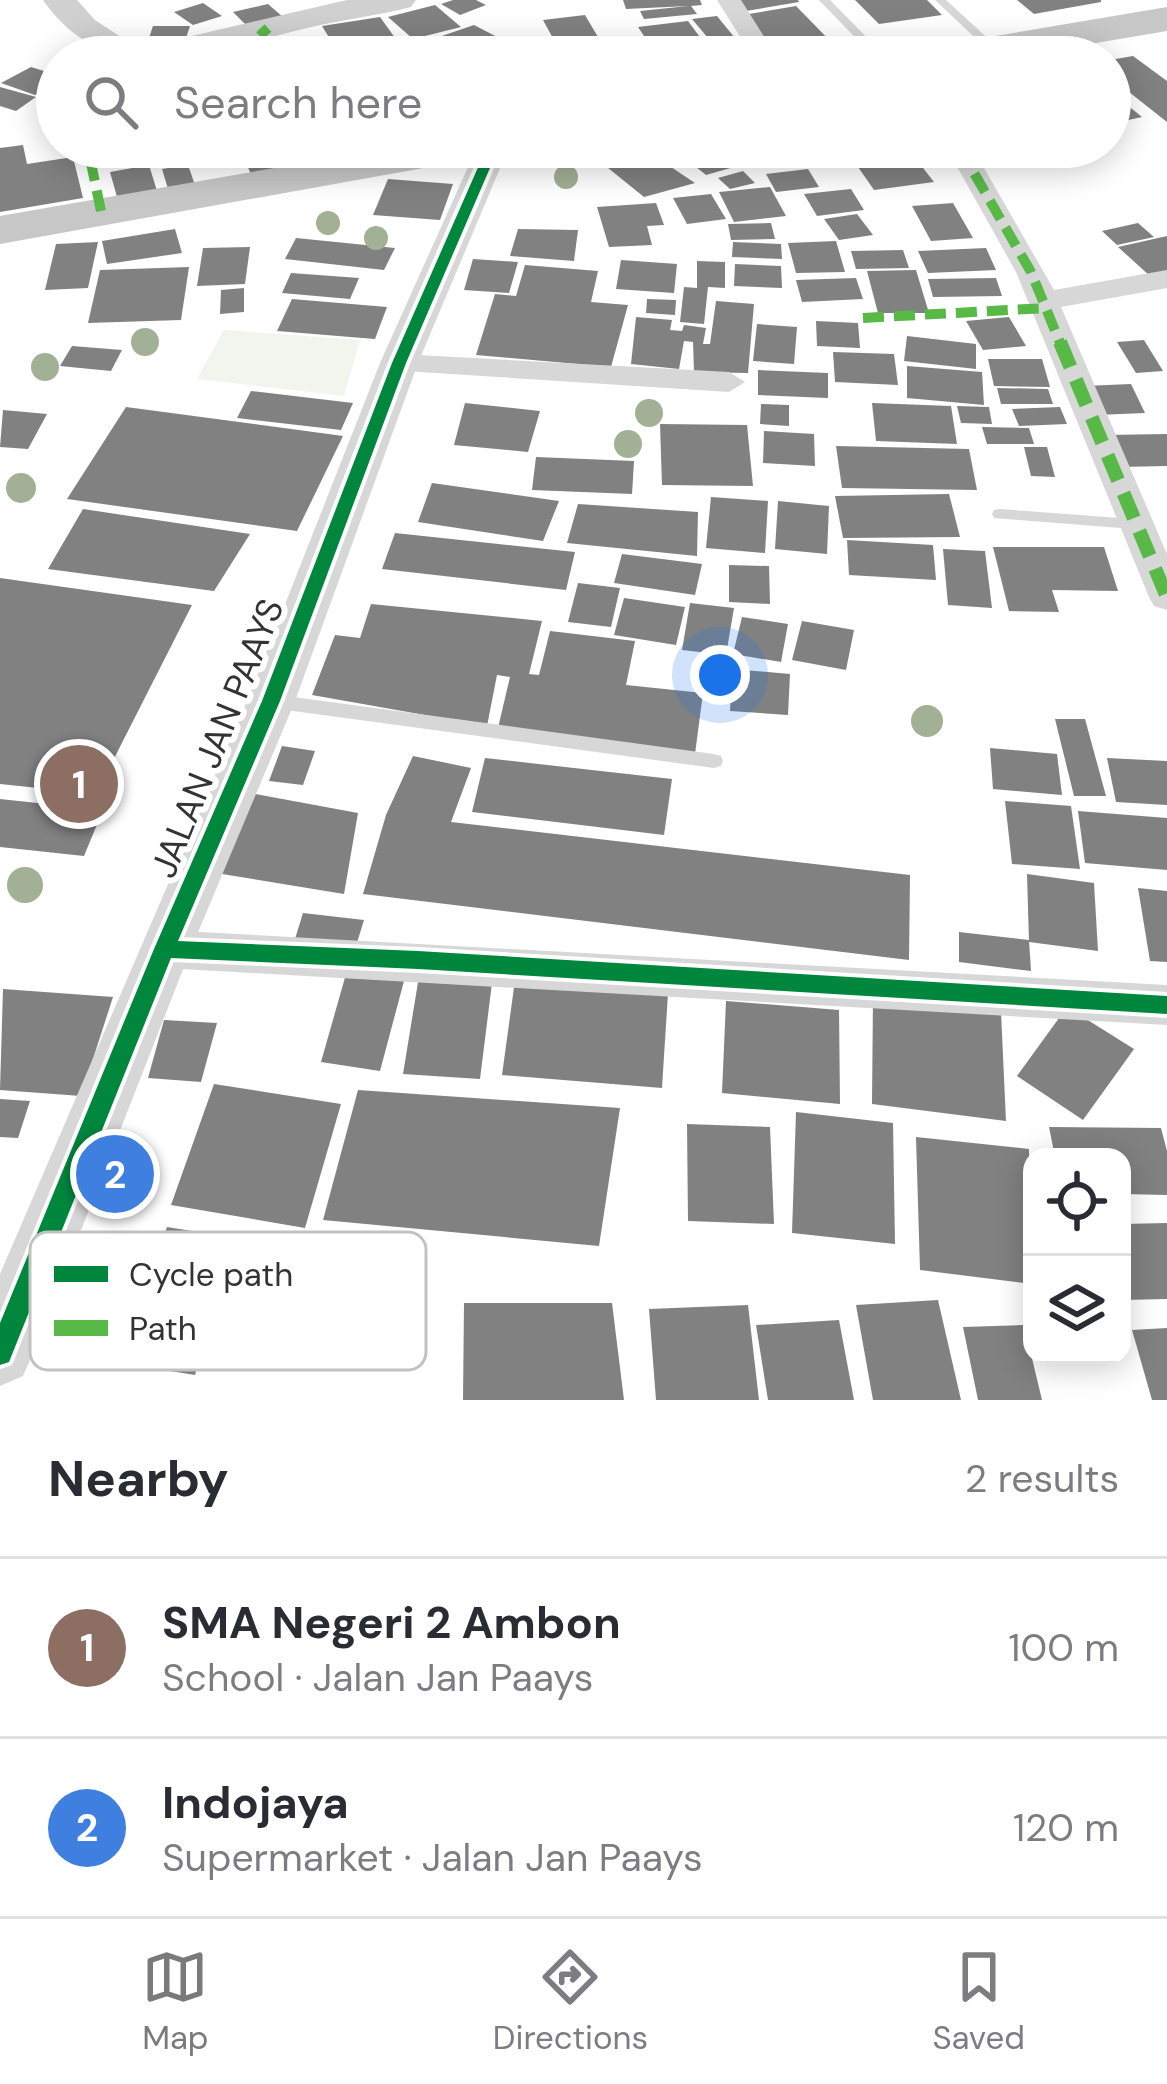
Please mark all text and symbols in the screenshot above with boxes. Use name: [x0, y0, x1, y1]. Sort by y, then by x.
search box: [36, 36, 1131, 168]
icon: search: [78, 69, 144, 135]
text: Search here: [174, 73, 422, 132]
street label: JALAN JAN PAAYS: [140, 592, 294, 884]
your location: [690, 645, 750, 705]
pin: 1: [40, 739, 118, 829]
pin: 2: [76, 1129, 154, 1219]
map controls: [1023, 1148, 1131, 1364]
button: locate: [1023, 1148, 1131, 1256]
legend: [30, 1232, 426, 1370]
text: Cycle path: [129, 1253, 293, 1296]
button: layers: [1023, 1256, 1131, 1364]
text: Path: [129, 1307, 197, 1350]
text: Nearby: [48, 1445, 229, 1512]
text: 2 results: [965, 1453, 1119, 1504]
text: SMA Negeri 2 Ambon: [162, 1593, 621, 1652]
text: 1: [80, 1622, 94, 1673]
text: 100 m: [1008, 1622, 1119, 1673]
text: School · Jalan Jan Paays: [162, 1652, 593, 1703]
text: Indojaya: [162, 1773, 349, 1832]
text: 2: [76, 1802, 98, 1853]
text: 120 m: [1013, 1802, 1119, 1853]
text: Supermarket · Jalan Jan Paays: [162, 1832, 703, 1883]
tab: Map: [142, 1944, 209, 2059]
tab: Directions: [493, 1944, 648, 2059]
tab: Saved: [932, 1944, 1025, 2059]

